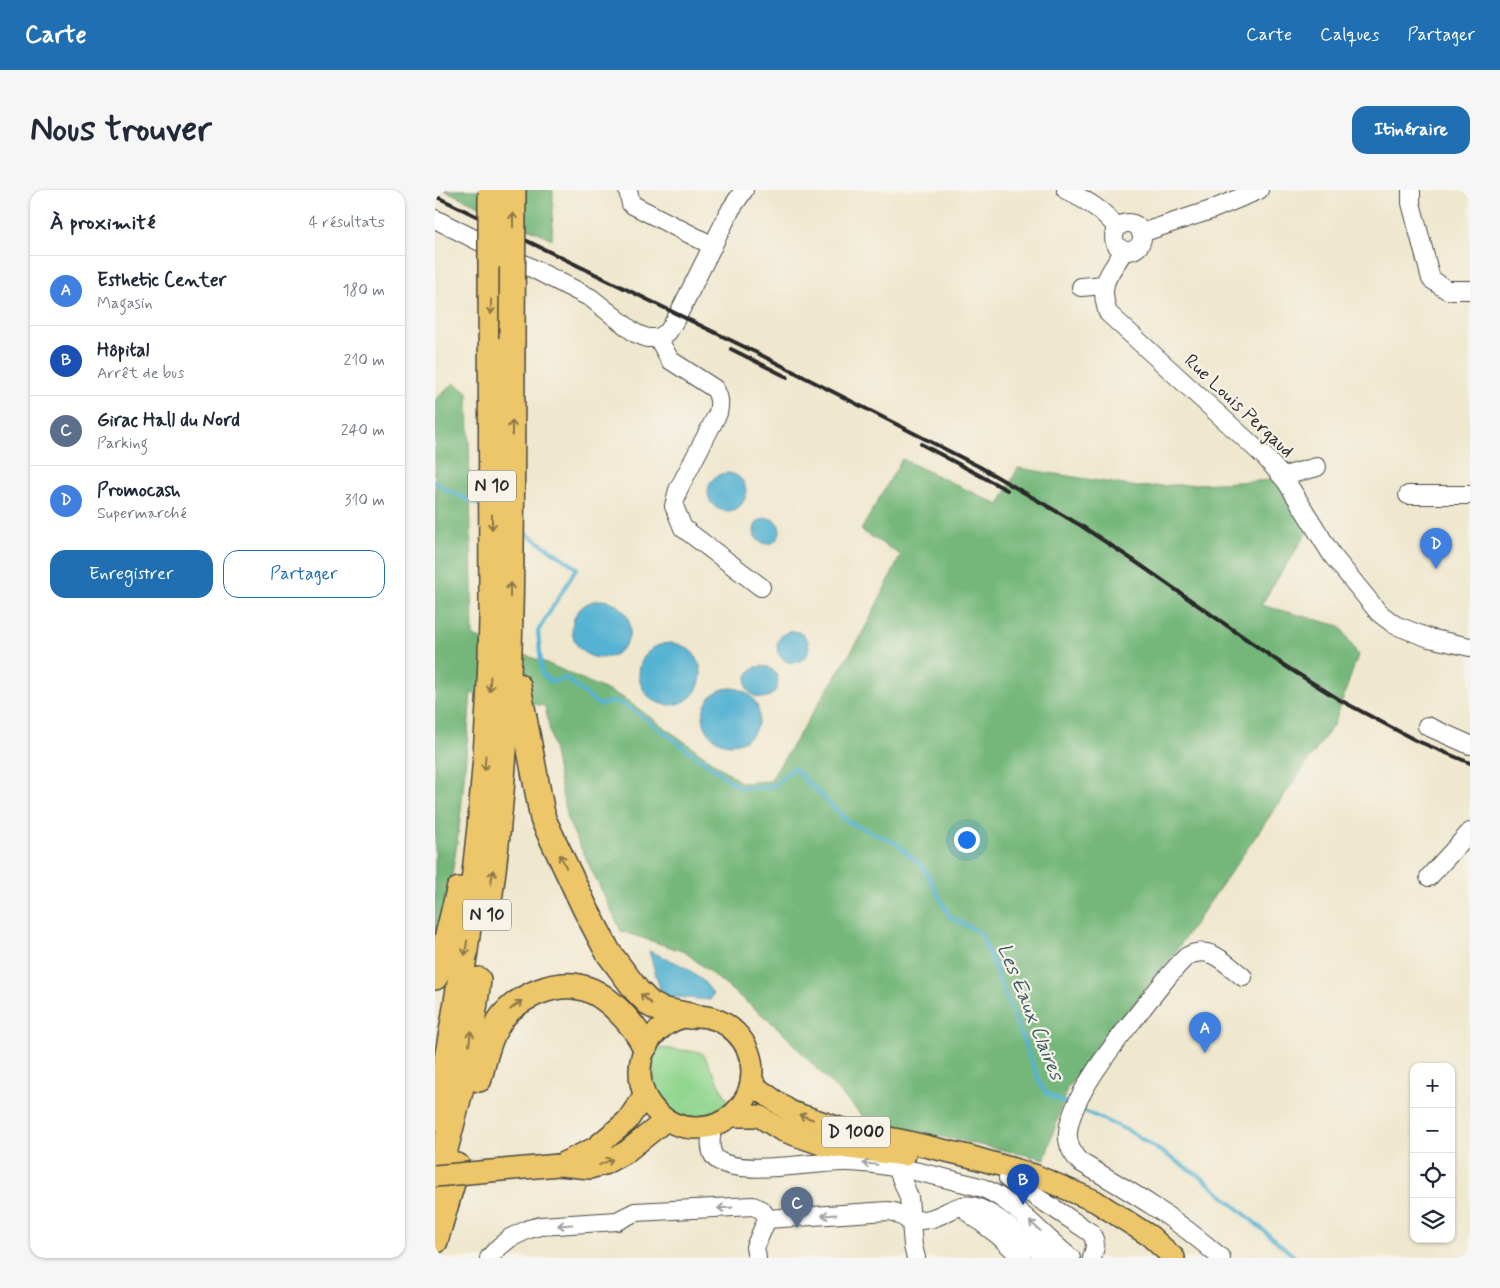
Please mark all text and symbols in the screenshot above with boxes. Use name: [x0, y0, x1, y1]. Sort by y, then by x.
text: Carte: [25, 20, 87, 51]
text: Carte: [1246, 23, 1292, 47]
text: Calques: [1320, 23, 1379, 47]
text: Partager: [1407, 23, 1475, 47]
button: Itinéraire: [1352, 106, 1470, 154]
text: Nous trouver: [30, 107, 212, 153]
text: À proximité: [50, 209, 156, 237]
text: 4 résultats: [309, 212, 385, 233]
one-way arrow: [508, 212, 518, 228]
text: Esthetic Center: [97, 268, 226, 293]
text: A: [61, 280, 71, 301]
text: 180 m: [342, 280, 385, 301]
text: Magasin: [97, 293, 153, 314]
one-way arrow: [486, 298, 496, 314]
text: Hôpital: [97, 338, 149, 363]
street label: Rue Louis Pergaud: [1178, 349, 1299, 464]
text: B: [61, 350, 71, 371]
text: 210 m: [344, 350, 385, 371]
text: Arrêt de bus: [97, 363, 184, 384]
text: Girac Hall du Nord: [97, 408, 240, 433]
text: C: [60, 420, 72, 441]
text: 240 m: [341, 420, 385, 441]
one-way arrow: [507, 420, 517, 436]
text: Parking: [97, 433, 148, 454]
road number: N 10: [468, 470, 516, 502]
text: Promocash: [97, 478, 181, 503]
text: D: [60, 490, 72, 511]
text: 310 m: [344, 490, 385, 511]
text: Supermarché: [97, 503, 187, 524]
one-way arrow: [487, 513, 497, 529]
pin: D: [1420, 528, 1452, 569]
button: Enregistrer: [50, 550, 213, 598]
button: Partager: [223, 550, 385, 598]
one-way arrow: [505, 582, 515, 598]
one-way arrow: [485, 676, 494, 692]
one-way arrow: [480, 755, 490, 771]
your location: [954, 827, 980, 853]
one-way arrow: [557, 854, 567, 869]
one-way arrow: [488, 870, 498, 886]
road number: N 10: [463, 900, 511, 930]
one-way arrow: [461, 939, 471, 955]
water label: Les Eaux Claires: [990, 940, 1070, 1086]
one-way arrow: [639, 993, 652, 1005]
one-way arrow: [509, 999, 522, 1010]
pin: A: [1189, 1012, 1221, 1053]
one-way arrow: [465, 1031, 475, 1047]
map controls: [1410, 1063, 1455, 1243]
button: +: [1410, 1063, 1455, 1108]
button: −: [1410, 1108, 1455, 1153]
one-way arrow: [798, 1112, 814, 1121]
road number: D 1000: [822, 1116, 890, 1148]
button: locate: [1410, 1153, 1455, 1198]
one-way arrow: [598, 1156, 613, 1166]
one-way arrow: [862, 1159, 878, 1169]
pin: B: [1007, 1164, 1039, 1205]
pin: C: [781, 1187, 813, 1228]
button: layers: [1410, 1198, 1455, 1243]
one-way arrow: [717, 1203, 733, 1212]
one-way arrow: [821, 1210, 837, 1219]
one-way arrow: [557, 1220, 573, 1229]
one-way arrow: [1028, 1220, 1041, 1232]

